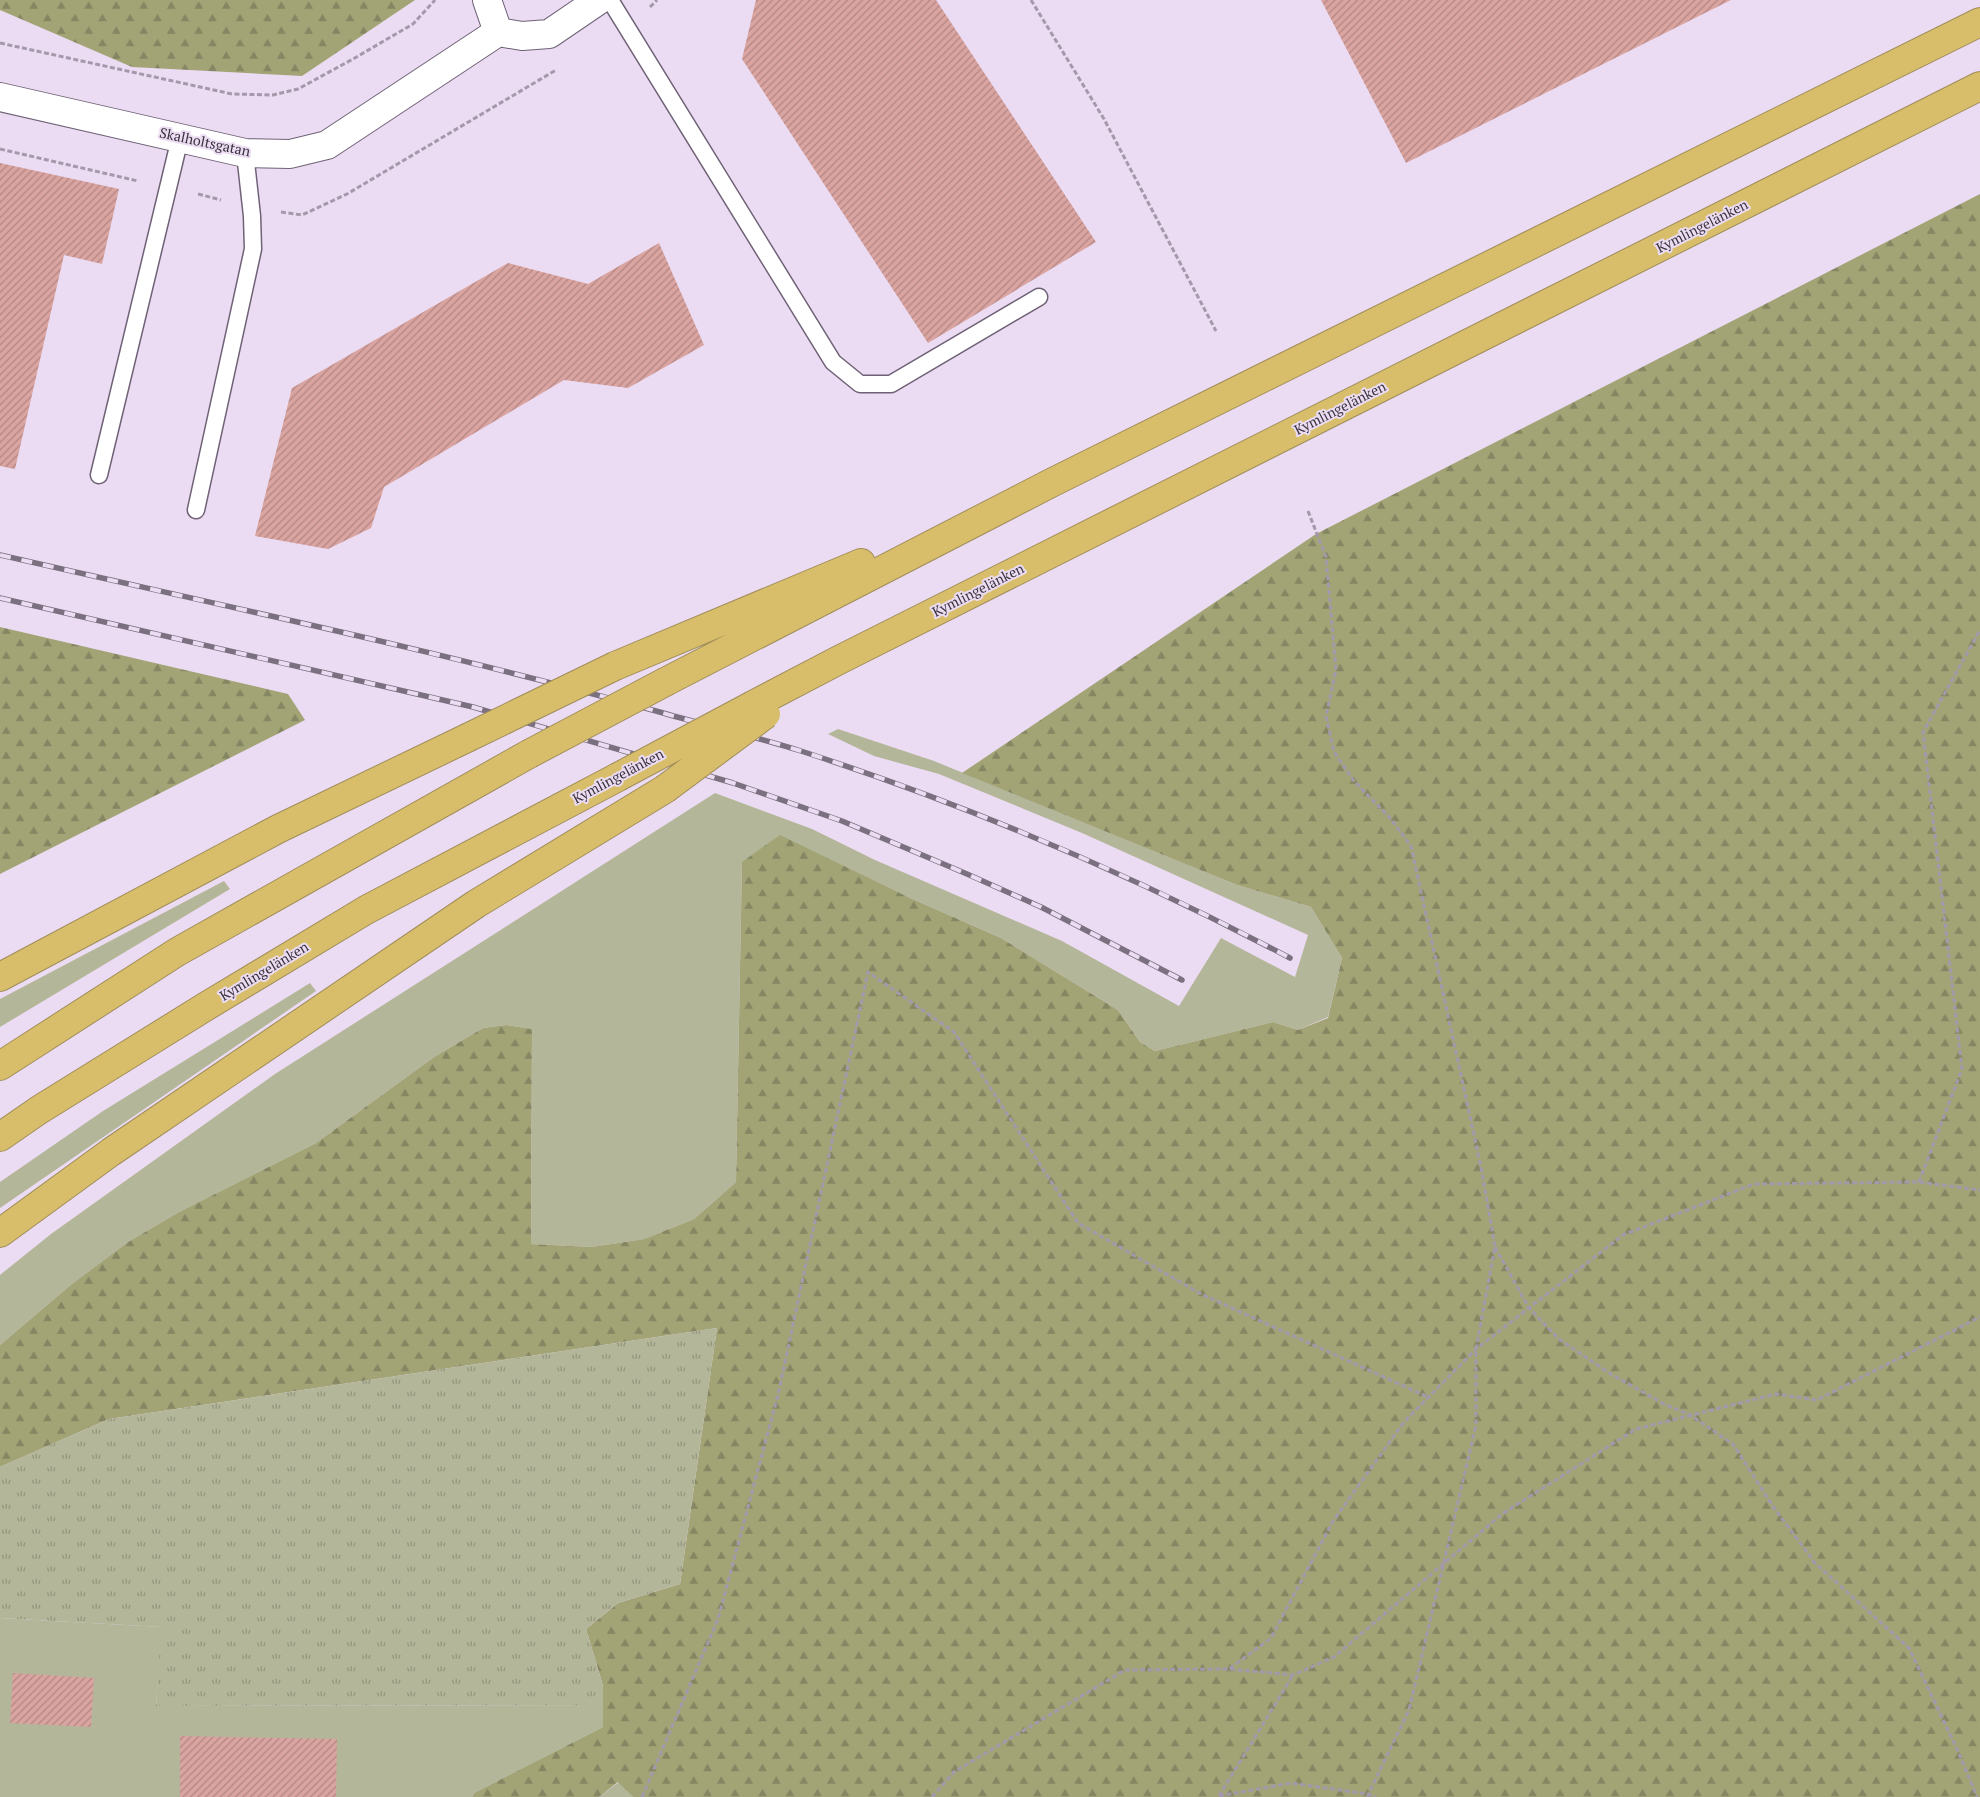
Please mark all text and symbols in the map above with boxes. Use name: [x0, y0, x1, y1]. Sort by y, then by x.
street label: Skalholtsgatan: [158, 123, 253, 161]
street label: Kymlingelänken: [1653, 194, 1752, 257]
street label: Kymlingelänken: [1291, 376, 1390, 439]
street label: Kymlingelänken: [929, 558, 1028, 621]
street label: Kymlingelänken: [569, 743, 667, 808]
street label: Kymlingelänken: [216, 936, 312, 1005]

